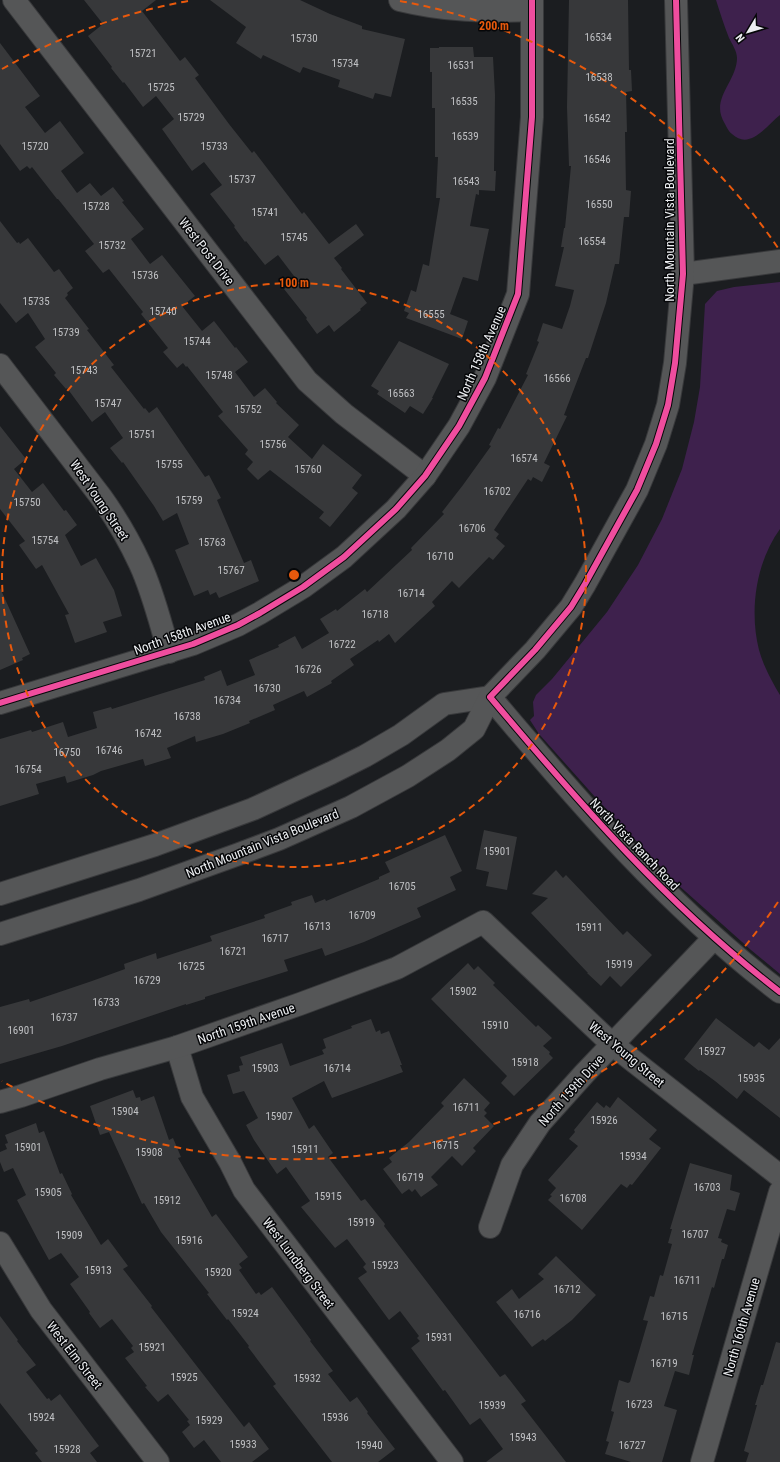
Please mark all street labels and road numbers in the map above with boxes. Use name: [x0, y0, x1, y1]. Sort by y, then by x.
street label: North Mountain Vista Boulevard: [662, 138, 677, 302]
street label: West Post Drive: [176, 215, 237, 288]
street label: North 158th Avenue: [454, 304, 509, 403]
street label: West Young Street: [67, 457, 132, 544]
street label: North 158th Avenue: [132, 609, 233, 658]
street label: North Vista Ranch Road: [587, 795, 682, 893]
street label: North Mountain Vista Boulevard: [184, 806, 341, 881]
street label: North 159th Avenue: [196, 1000, 297, 1047]
street label: West Young Street: [586, 1018, 668, 1090]
street label: North 159th Drive: [536, 1052, 607, 1129]
street label: West Lundberg Street: [260, 1215, 338, 1312]
street label: North 160th Avenue: [720, 1276, 763, 1378]
street label: West Elm Street: [44, 1319, 106, 1392]

